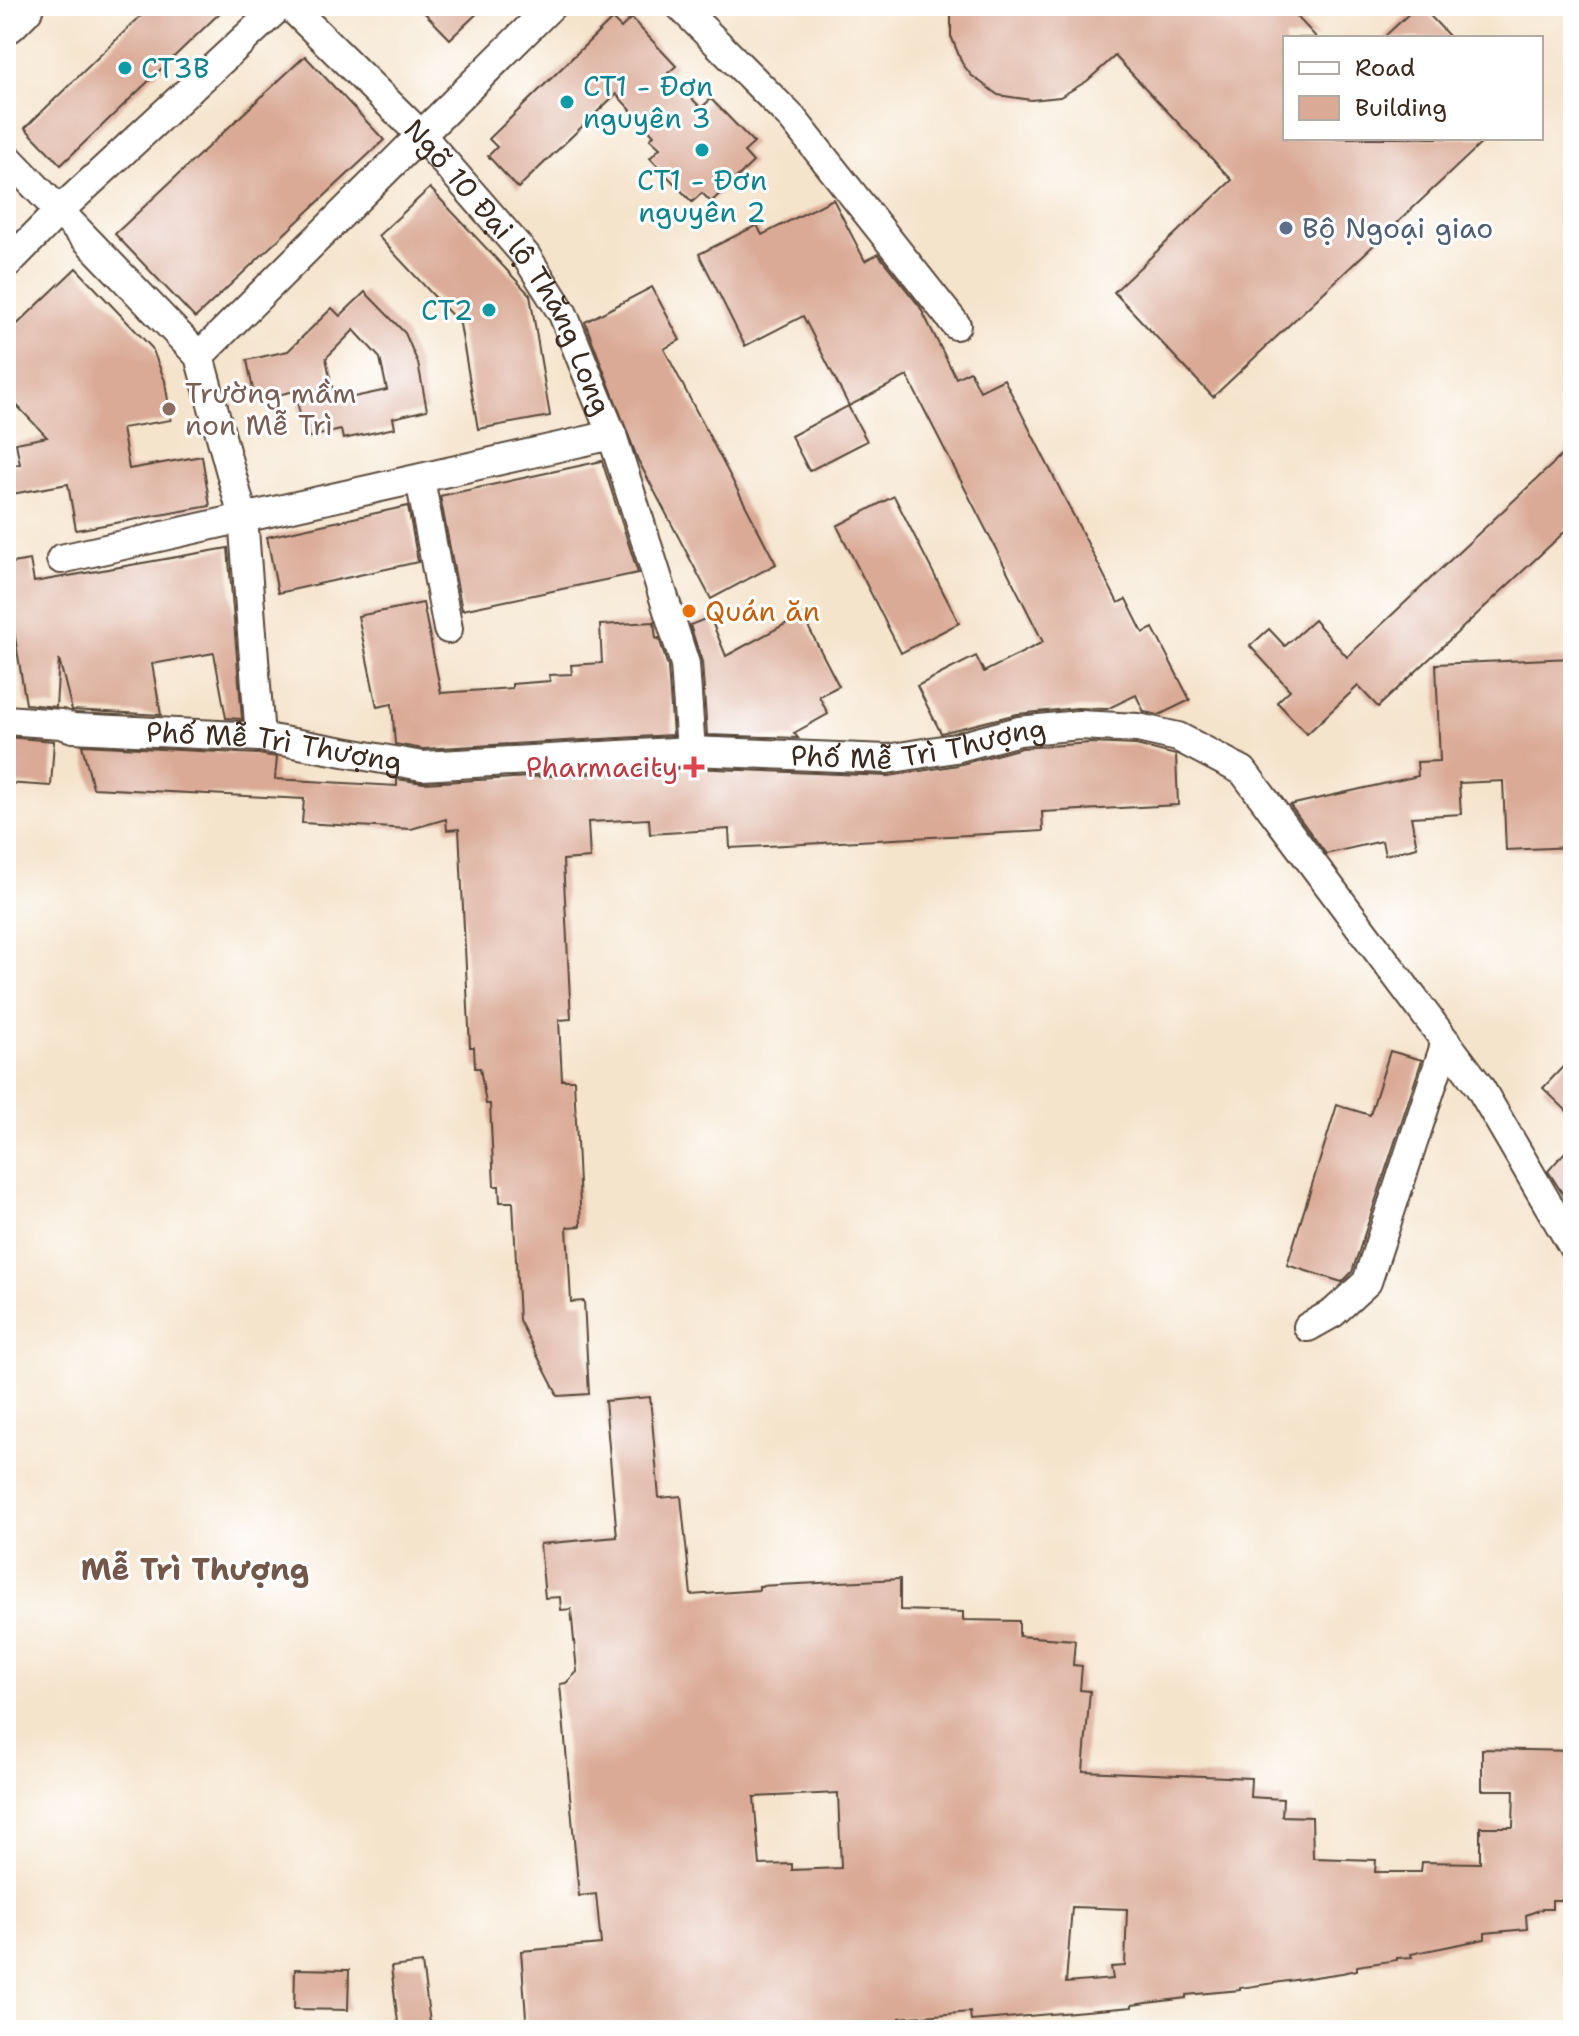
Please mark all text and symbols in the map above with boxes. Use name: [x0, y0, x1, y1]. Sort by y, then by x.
legend: [1283, 36, 1543, 140]
place label: CT3B: [141, 49, 209, 87]
text: Road: [1355, 52, 1415, 84]
marker: CT3B: [116, 59, 134, 77]
place label: CT1 - Đơn nguyên 3: [583, 67, 713, 137]
text: Building: [1355, 92, 1447, 124]
marker: CT1 - Đơn nguyên 3: [558, 93, 576, 111]
street label: Ngõ 10 Đại lộ Thăng Long: [396, 110, 621, 421]
marker: CT1 - Đơn nguyên 2: [693, 141, 711, 159]
place label: CT1 - Đơn nguyên 2: [637, 161, 767, 231]
place label: Bộ Ngoại giao: [1302, 209, 1493, 247]
marker: Bộ Ngoại giao: [1277, 219, 1295, 237]
place label: CT2: [421, 291, 473, 329]
marker: CT2: [480, 301, 498, 319]
place label: Trường mầm non Mễ Trì: [185, 374, 356, 444]
marker: Trường mầm non Mễ Trì: [160, 400, 178, 418]
place label: Quán ăn: [705, 592, 820, 630]
marker: Quán ăn: [680, 602, 698, 620]
street label: Phố Mễ Trì Thượng: [790, 709, 1048, 778]
street label: Phố Mễ Trì Thượng: [145, 713, 405, 781]
place label: Pharmacity: [526, 748, 678, 786]
marker: Pharmacity: [685, 758, 703, 776]
district label: Mễ Trì Thượng: [81, 1549, 309, 1590]

